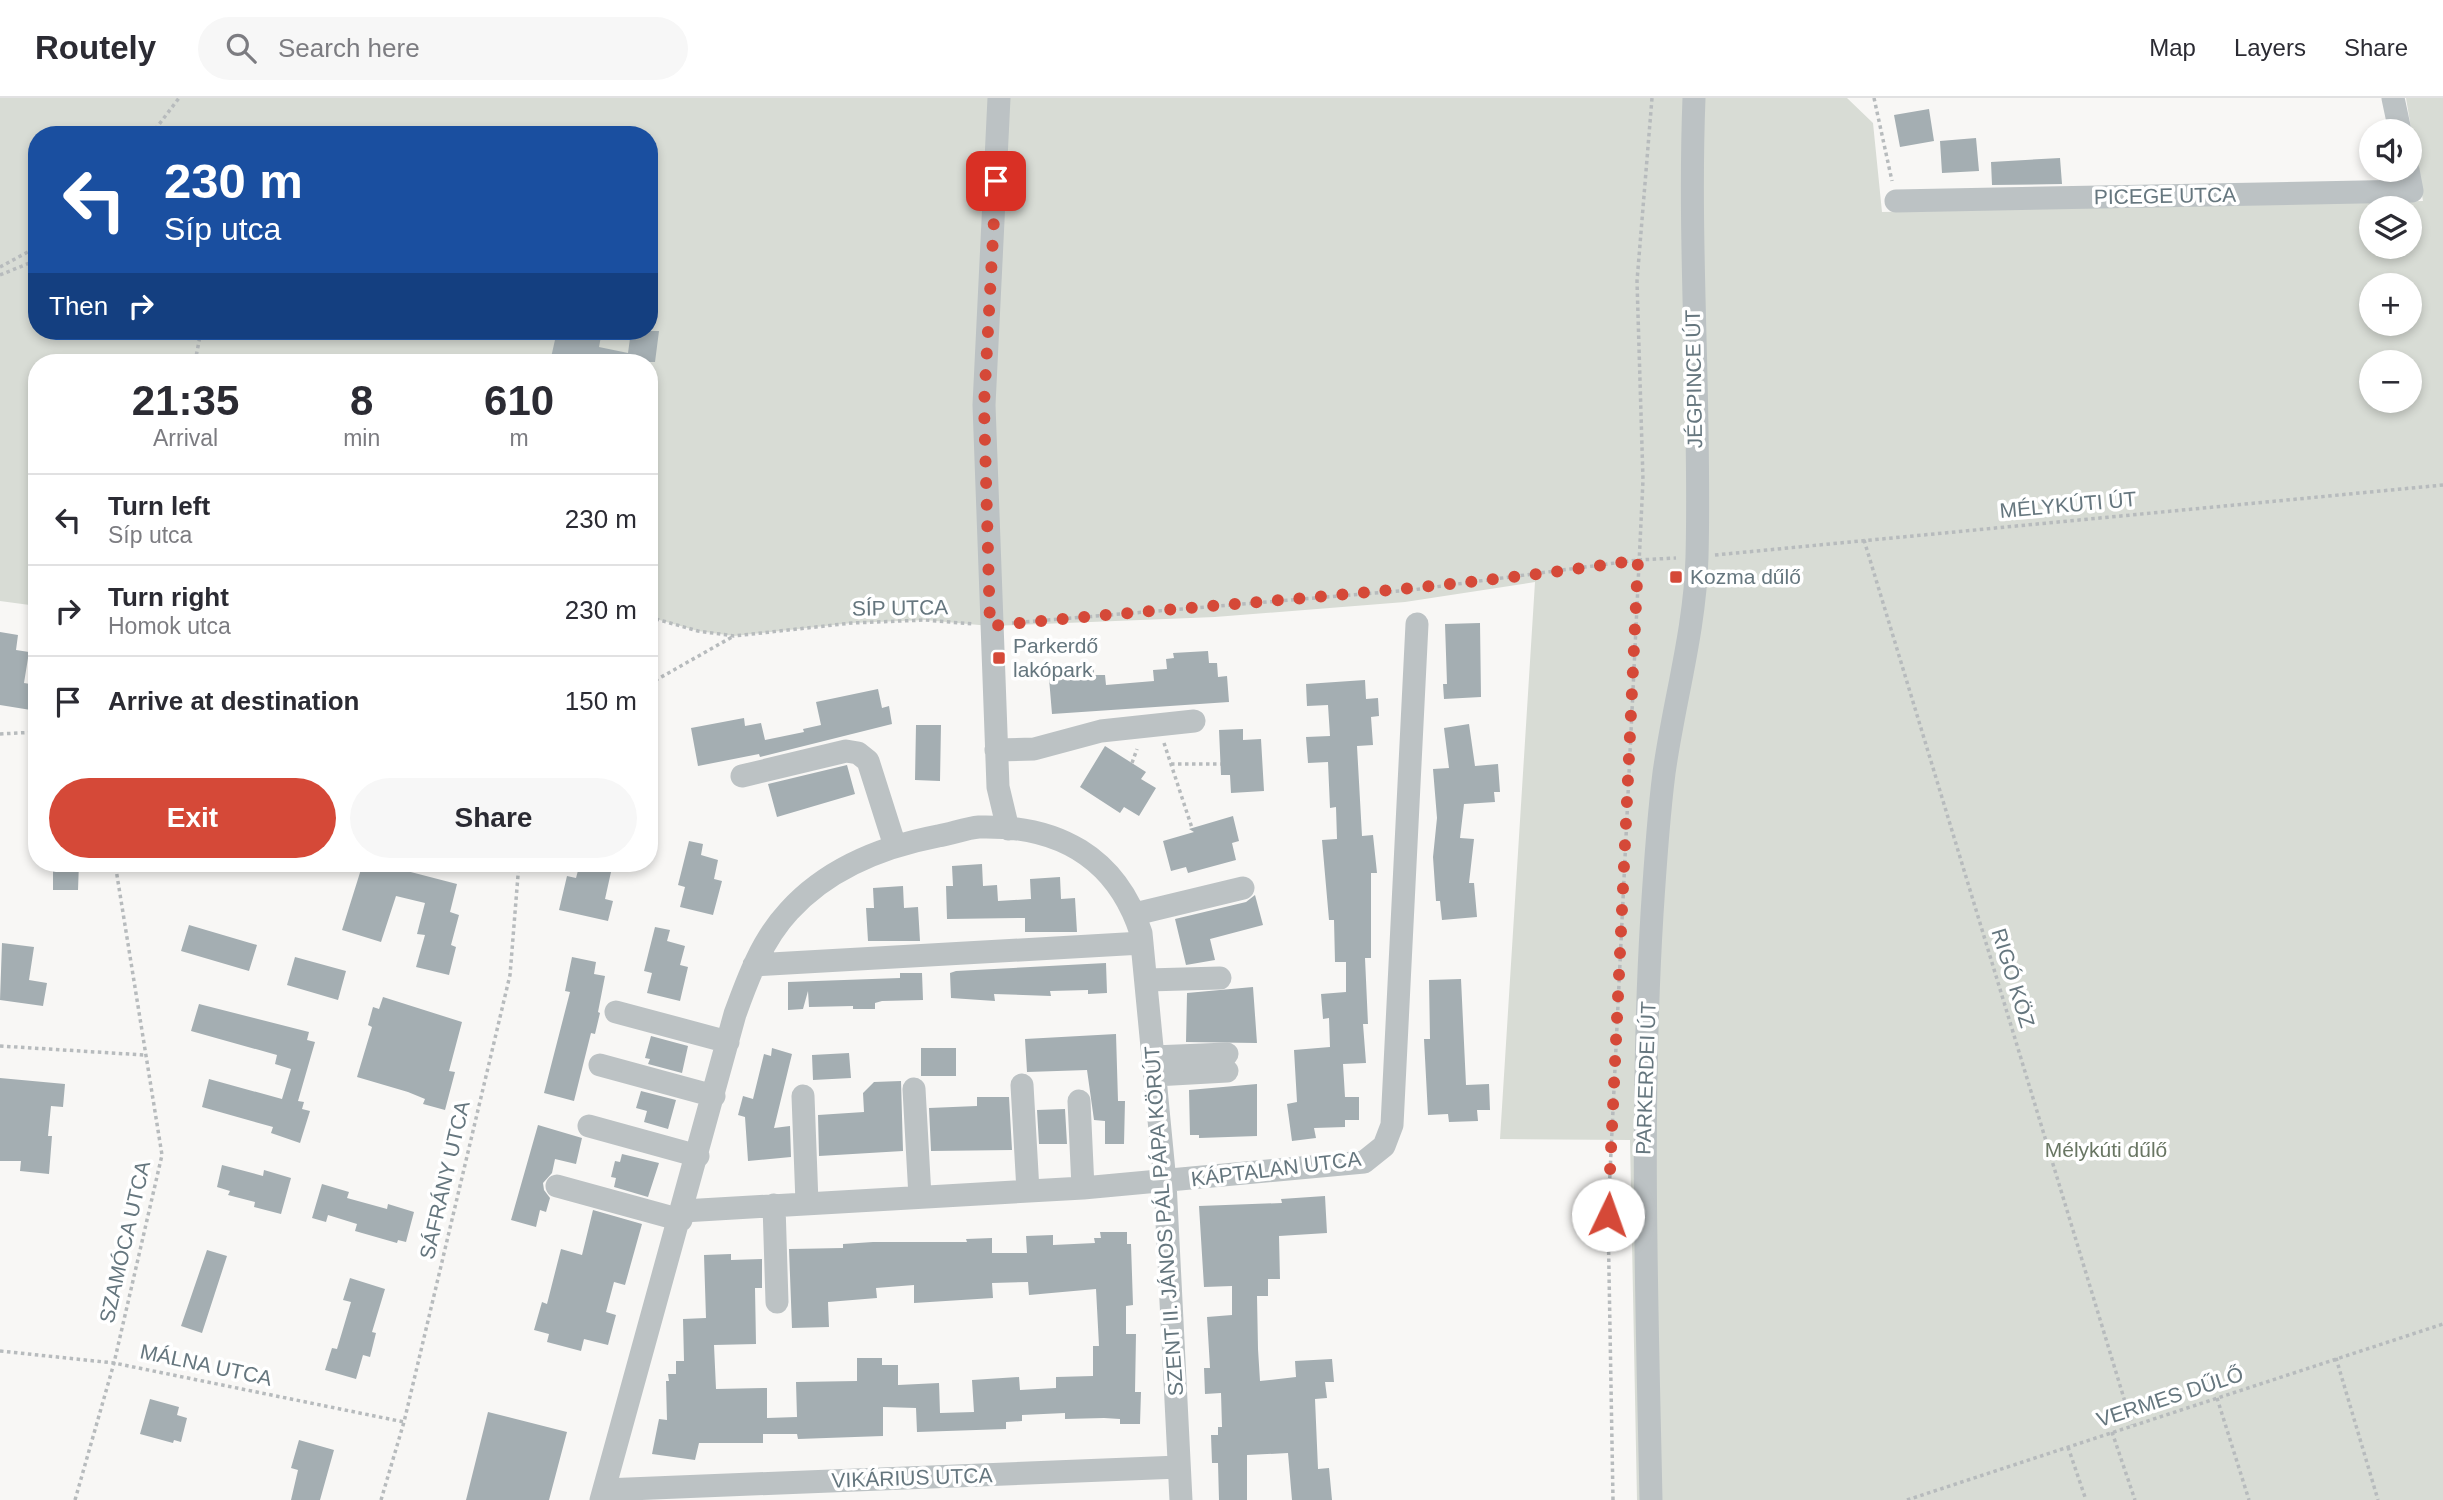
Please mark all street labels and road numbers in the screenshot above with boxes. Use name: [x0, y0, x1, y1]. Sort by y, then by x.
street label: PICEGE UTCA: [2094, 183, 2236, 208]
street label: JÉGPINCE ÚT: [1681, 309, 1706, 449]
street label: MÉLYKÚTI ÚT: [1999, 487, 2138, 522]
street label: SÍP UTCA: [852, 595, 948, 620]
street label: RIGÓ KÖZ: [1987, 925, 2040, 1030]
street label: PARKERDEI ÚT: [1631, 1001, 1660, 1155]
street label: SZENT II. JÁNOS PÁL PÁPA KÖRÚT: [1140, 1045, 1187, 1397]
street label: SÁFRÁNY UTCA: [415, 1098, 474, 1261]
street label: KÁPTALAN UTCA: [1190, 1147, 1362, 1190]
street label: SZAMÓCA UTCA: [95, 1159, 154, 1325]
street label: MÁLNA UTCA: [138, 1339, 274, 1390]
street label: VERMES DŰLŐ: [2094, 1362, 2246, 1431]
street label: VIKÁRIUS UTCA: [831, 1463, 993, 1492]

